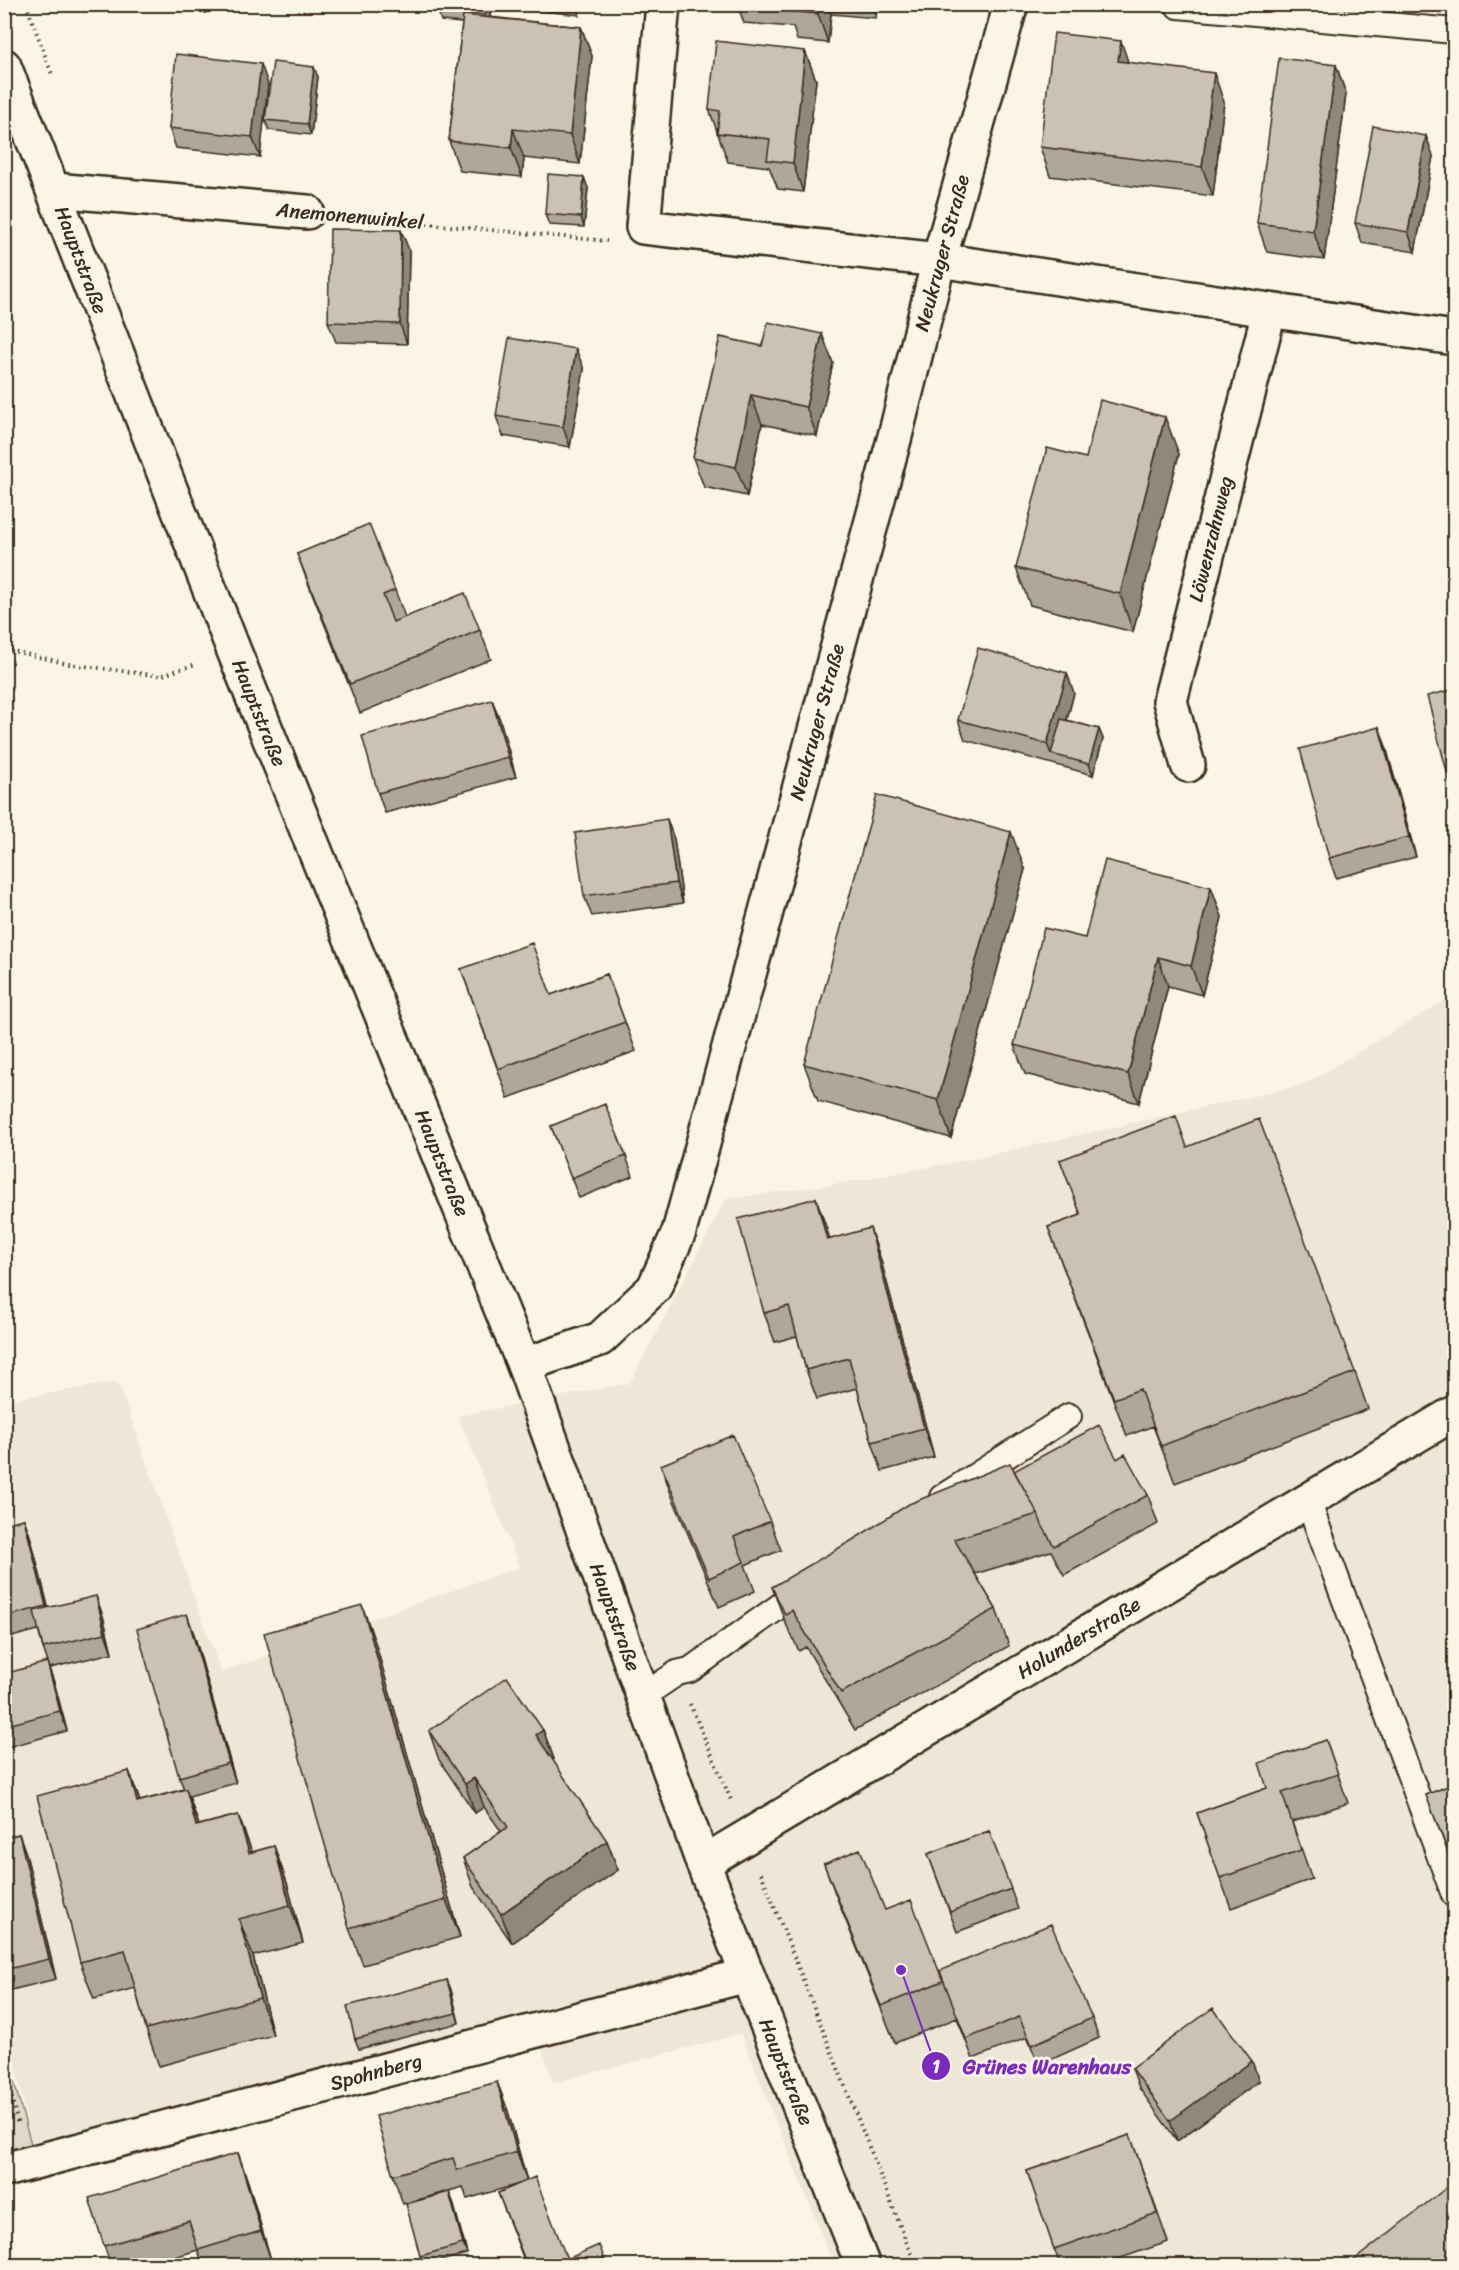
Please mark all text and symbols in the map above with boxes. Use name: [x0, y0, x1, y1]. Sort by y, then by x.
street label: Neukruger Straße: [904, 170, 980, 335]
street label: Anemonenwinkel: [274, 192, 426, 240]
street label: Hauptstraße: [44, 201, 118, 319]
street label: Löwenzahnweg: [1178, 472, 1244, 606]
street label: Neukruger Straße: [779, 639, 855, 804]
street label: Hauptstraße: [222, 654, 296, 772]
street label: Hauptstraße: [405, 1104, 479, 1222]
street label: Hauptstraße: [579, 1558, 651, 1676]
street label: Holunderstraße: [1010, 1587, 1148, 1689]
street label: Hauptstraße: [749, 2013, 823, 2131]
street label: Spohnberg: [326, 2043, 426, 2101]
callout: Grünes Warenhaus: [921, 2047, 1144, 2086]
text: Grünes Warenhaus: [962, 2048, 1133, 2086]
text: 1: [932, 2051, 940, 2083]

